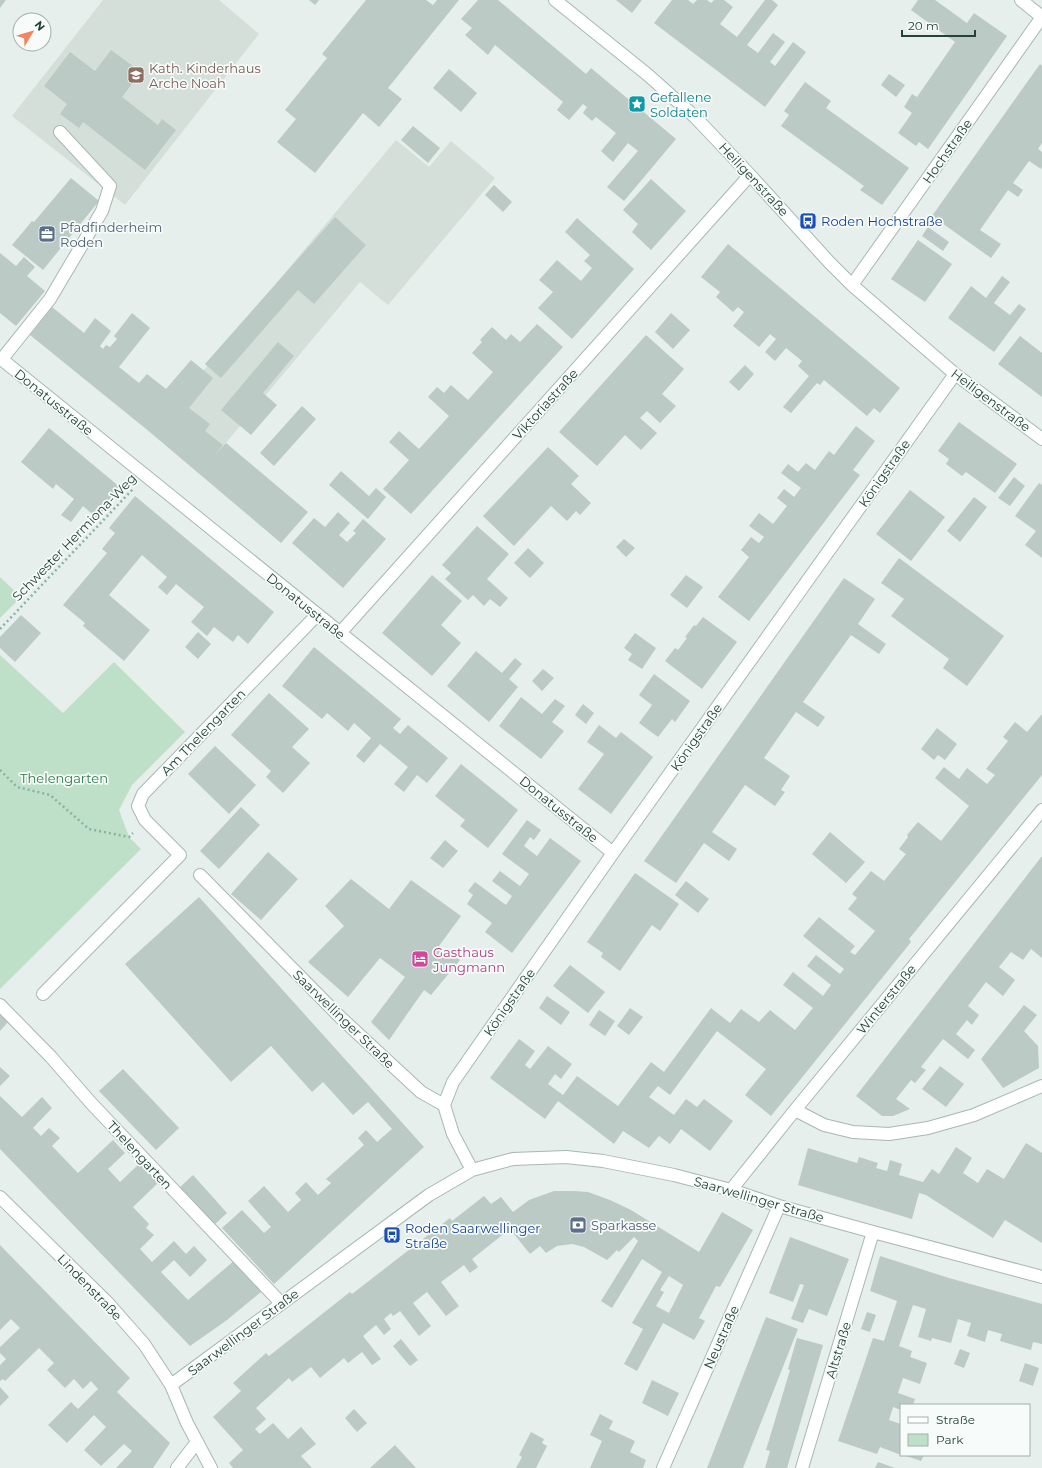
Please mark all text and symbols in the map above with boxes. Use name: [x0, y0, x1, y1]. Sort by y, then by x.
north arrow: [12, 12, 52, 52]
scale bar: [902, 12, 975, 38]
text: N: [32, 18, 48, 34]
text: 20 m: [908, 18, 939, 33]
place label: Kath. Kinderhaus Arche Noah: [149, 60, 261, 91]
school or university icon: Kath. Kinderhaus Arche Noah: [126, 65, 146, 85]
place label: Gefallene Soldaten: [650, 89, 711, 120]
place icon: Gefallene Soldaten: [627, 94, 647, 114]
street label: Hochstraße: [919, 115, 975, 186]
street label: Heiligenstraße: [716, 139, 792, 219]
bus stop icon: Roden Hochstraße: [798, 211, 818, 231]
place label: Roden Hochstraße: [821, 213, 943, 229]
place label: Pfadfinderheim Roden: [60, 219, 162, 250]
office icon: Pfadfinderheim Roden: [37, 224, 57, 244]
street label: Viktoriastraße: [509, 365, 581, 443]
street label: Heiligenstraße: [948, 365, 1034, 435]
street label: Donatusstraße: [12, 366, 97, 439]
street label: Königstraße: [855, 436, 913, 510]
street label: Schwester Hermiona-Weg: [9, 470, 139, 604]
street label: Donatusstraße: [264, 570, 349, 643]
street label: Am Thelengarten: [158, 685, 248, 779]
street label: Königstraße: [667, 700, 725, 774]
park label: Thelengarten: [20, 770, 108, 786]
street label: Donatusstraße: [517, 773, 602, 846]
place label: Gasthaus Jungmann: [432, 944, 505, 975]
hotel icon: Gasthaus Jungmann: [410, 949, 430, 969]
street label: Winterstraße: [853, 961, 919, 1037]
street label: Königstraße: [480, 965, 538, 1039]
street label: Saarwellinger Straße: [290, 966, 398, 1072]
street label: Thelengarten: [104, 1117, 176, 1193]
street label: Saarwellinger Straße: [692, 1173, 826, 1225]
bank icon: Sparkasse: [568, 1215, 588, 1235]
place label: Sparkasse: [591, 1217, 657, 1233]
place label: Roden Saarwellinger Straße: [405, 1220, 541, 1251]
bus stop icon: Roden Saarwellinger Straße: [382, 1225, 402, 1245]
street label: Lindenstraße: [54, 1251, 126, 1324]
street label: Saarwellinger Straße: [184, 1285, 302, 1379]
street label: Neustraße: [700, 1303, 742, 1371]
street label: Altstraße: [822, 1320, 854, 1380]
legend: [900, 1404, 1030, 1456]
text: Straße: [936, 1412, 975, 1427]
text: Park: [936, 1432, 964, 1447]

